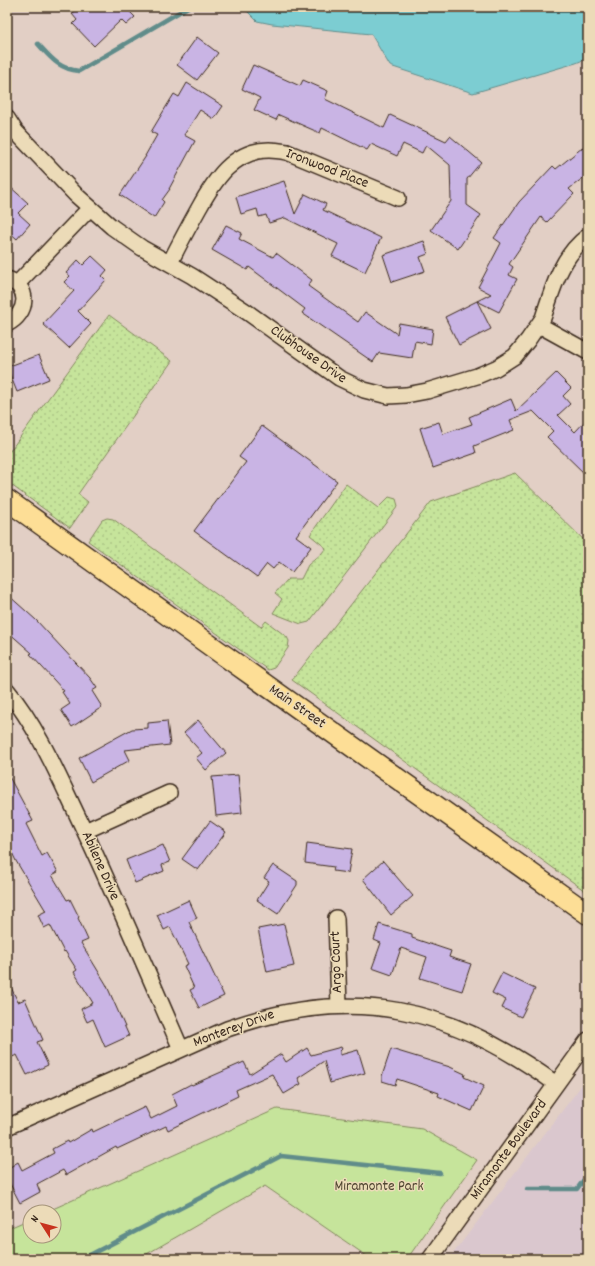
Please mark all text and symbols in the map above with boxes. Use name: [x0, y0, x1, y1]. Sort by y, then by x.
street label: Ironwood Place: [282, 143, 372, 195]
street label: Clubhouse Drive: [265, 320, 351, 390]
street label: Main Street: [264, 679, 330, 735]
street label: Abilene Drive: [75, 828, 125, 904]
street label: Argo Court: [325, 930, 349, 993]
street label: Monterey Drive: [190, 1004, 278, 1054]
street label: Miramonte Boulevard: [465, 1095, 553, 1205]
park label: Miramonte Park: [334, 1176, 424, 1198]
north arrow: [22, 1204, 62, 1244]
text: N: [27, 1212, 44, 1226]

